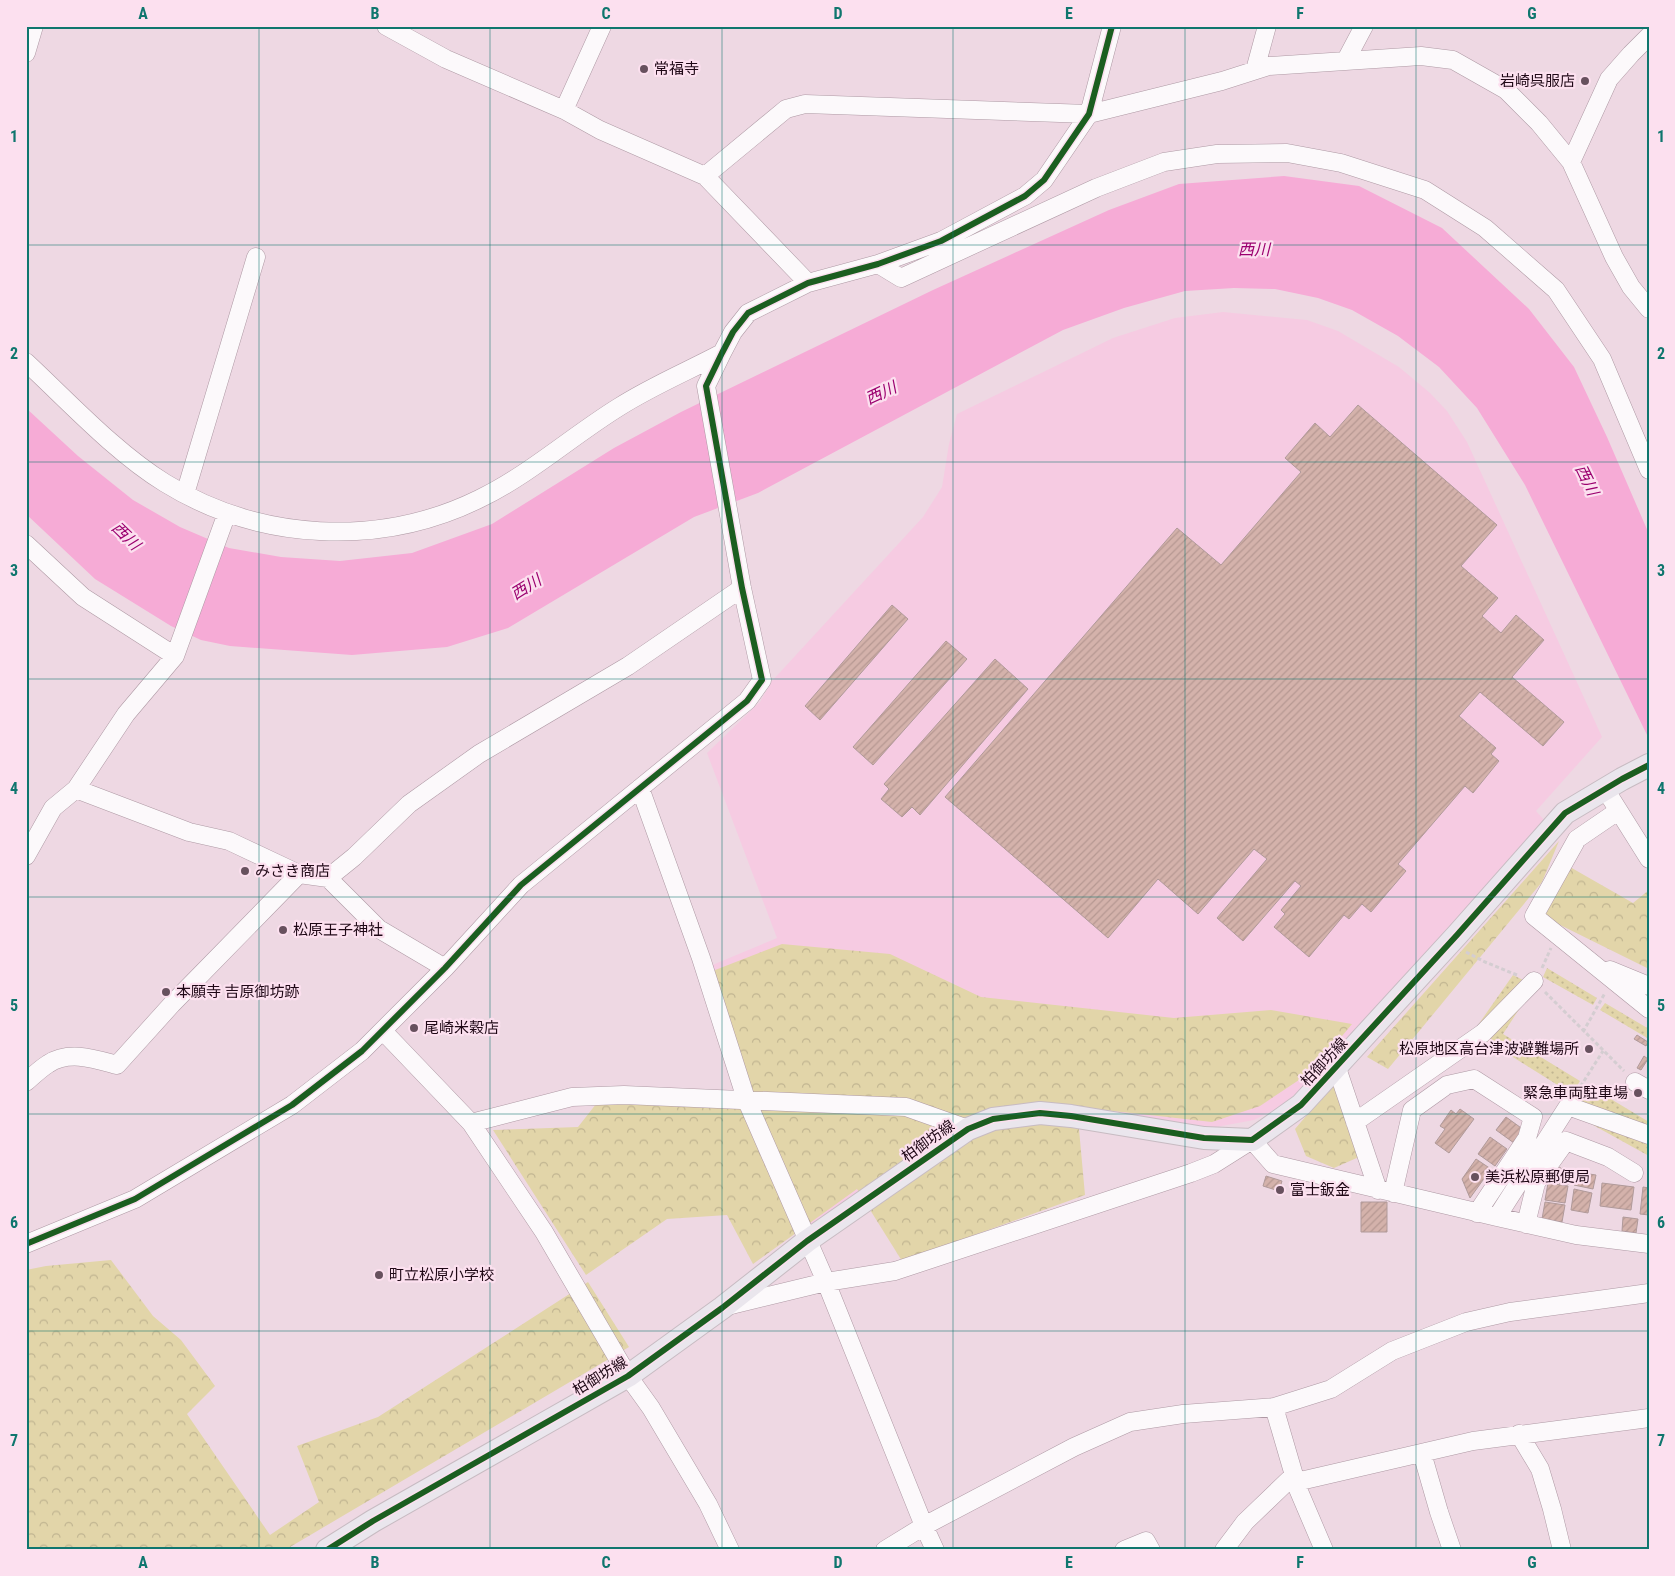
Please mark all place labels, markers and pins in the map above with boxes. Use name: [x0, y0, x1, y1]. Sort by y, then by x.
place label: 常福寺: [654, 60, 699, 78]
marker: 常福寺: [638, 63, 650, 75]
place label: 岩崎呉服店: [1500, 72, 1575, 90]
marker: 岩崎呉服店: [1579, 75, 1591, 87]
place label: みさき商店: [255, 862, 330, 880]
marker: みさき商店: [239, 865, 251, 877]
place label: 松原王子神社: [293, 921, 383, 939]
marker: 松原王子神社: [277, 924, 289, 936]
place label: 本願寺 吉原御坊跡: [176, 983, 299, 1001]
marker: 本願寺 吉原御坊跡: [160, 986, 172, 998]
place label: 尾崎米穀店: [424, 1019, 499, 1037]
marker: 尾崎米穀店: [408, 1022, 420, 1034]
place label: 松原地区高台津波避難場所: [1399, 1040, 1579, 1058]
marker: 松原地区高台津波避難場所: [1583, 1043, 1595, 1055]
place label: 緊急車両駐車場: [1523, 1084, 1628, 1102]
marker: 緊急車両駐車場: [1632, 1087, 1644, 1099]
place label: 美浜松原郵便局: [1485, 1168, 1590, 1186]
marker: 美浜松原郵便局: [1469, 1171, 1481, 1183]
place label: 富士鈑金: [1290, 1181, 1350, 1199]
marker: 富士鈑金: [1274, 1184, 1286, 1196]
place label: 町立松原小学校: [389, 1266, 494, 1284]
marker: 町立松原小学校: [373, 1269, 385, 1281]

